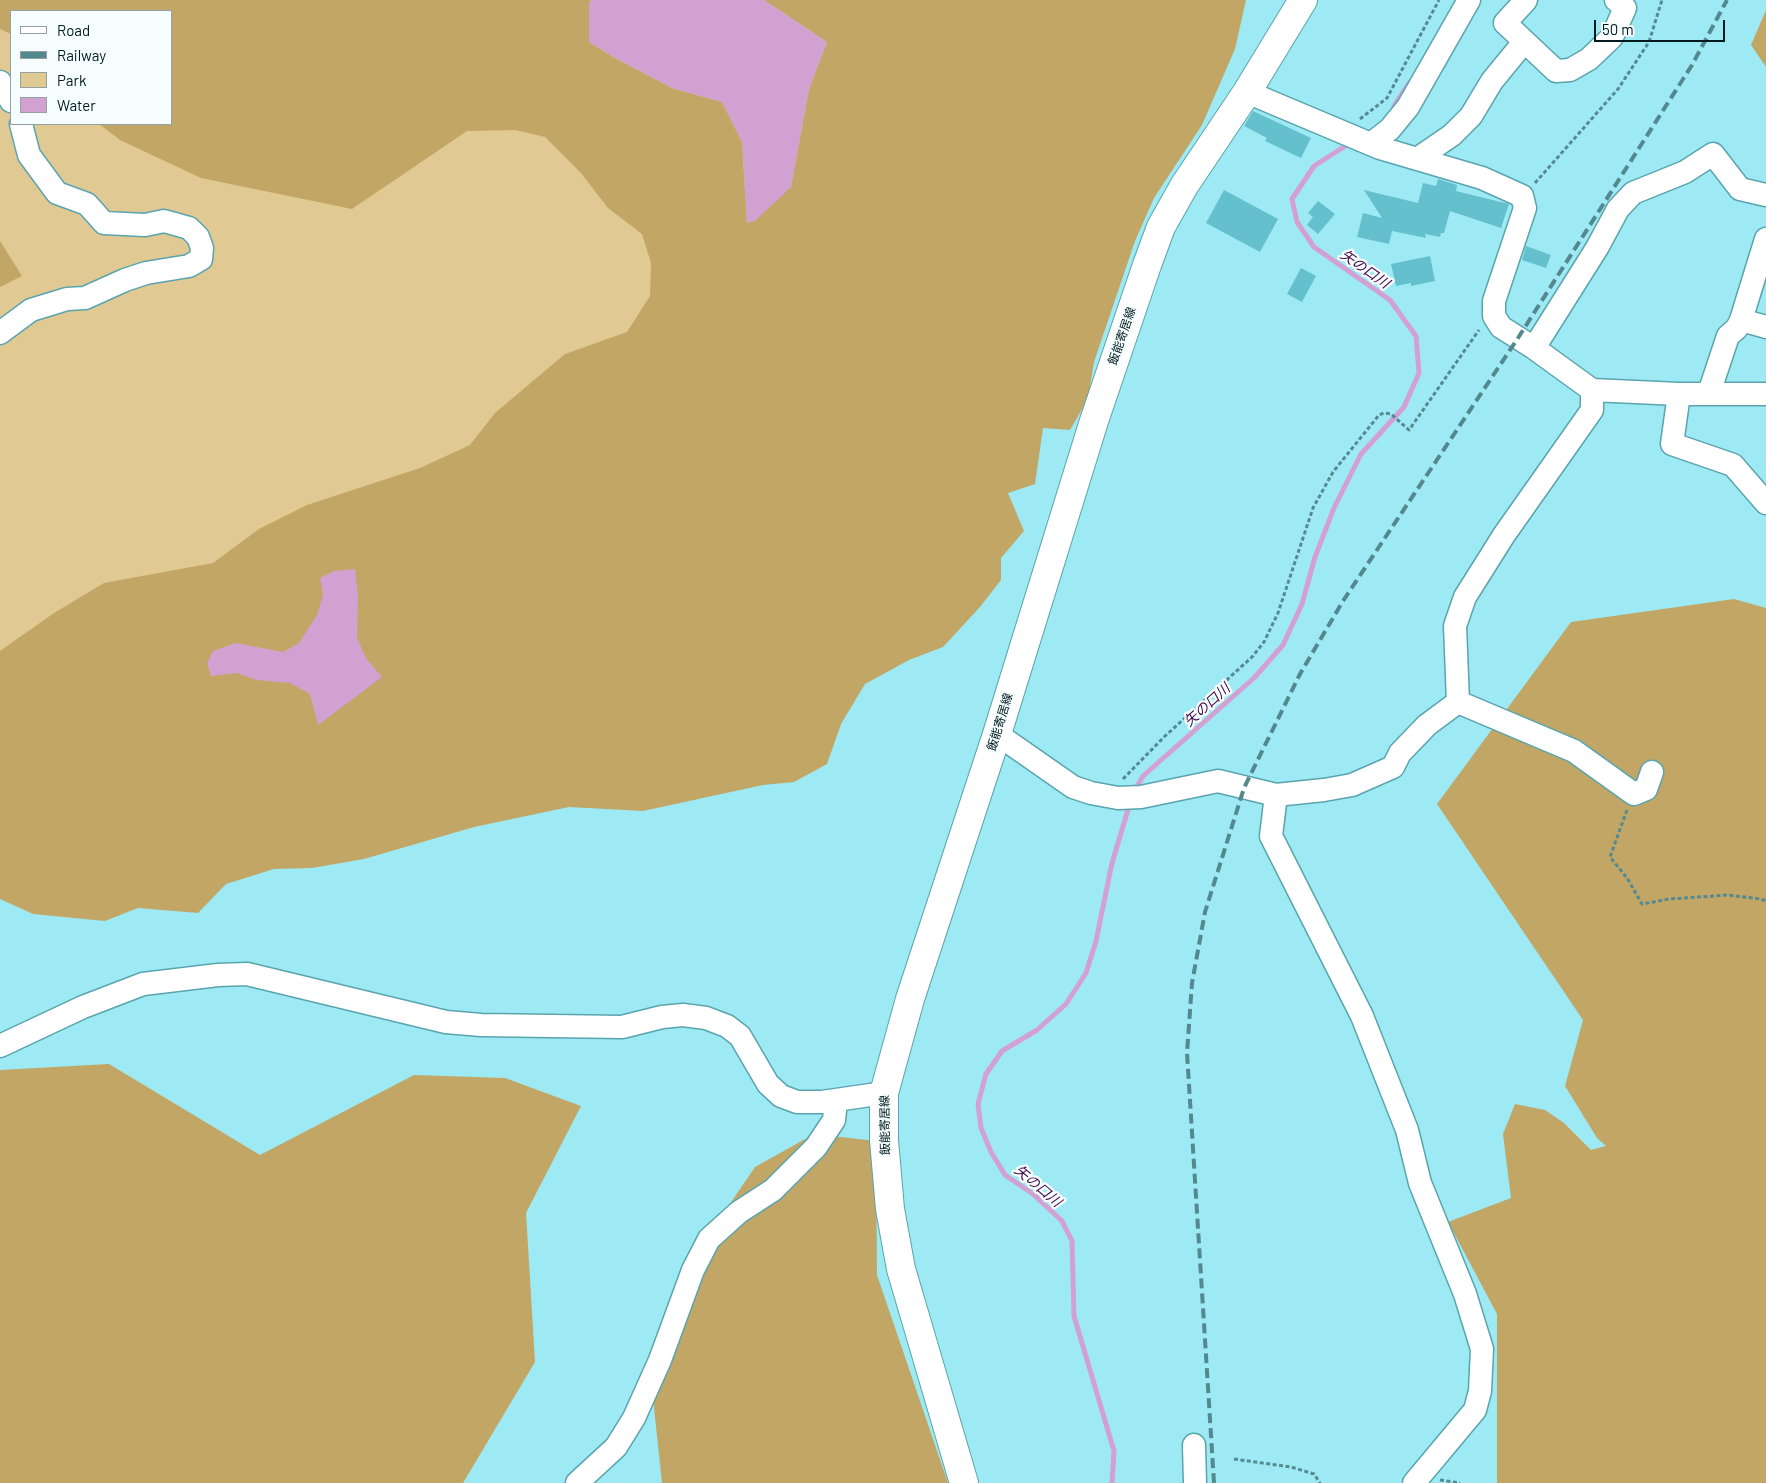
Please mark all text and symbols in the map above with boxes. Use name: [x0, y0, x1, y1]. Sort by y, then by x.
legend: [10, 10, 172, 125]
scale bar: [1596, 10, 1727, 42]
text: 50 m: [1602, 20, 1634, 38]
text: Road: [57, 21, 90, 39]
text: Railway: [57, 46, 106, 64]
text: Park: [57, 71, 86, 89]
text: Water: [57, 96, 96, 114]
water label: 矢の口川: [1337, 246, 1393, 292]
street label: 飯能寄居線: [1105, 305, 1139, 367]
water label: 矢の口川: [1181, 680, 1233, 730]
street label: 飯能寄居線: [984, 691, 1016, 753]
street label: 飯能寄居線: [877, 1095, 893, 1155]
water label: 矢の口川: [1011, 1162, 1065, 1210]

